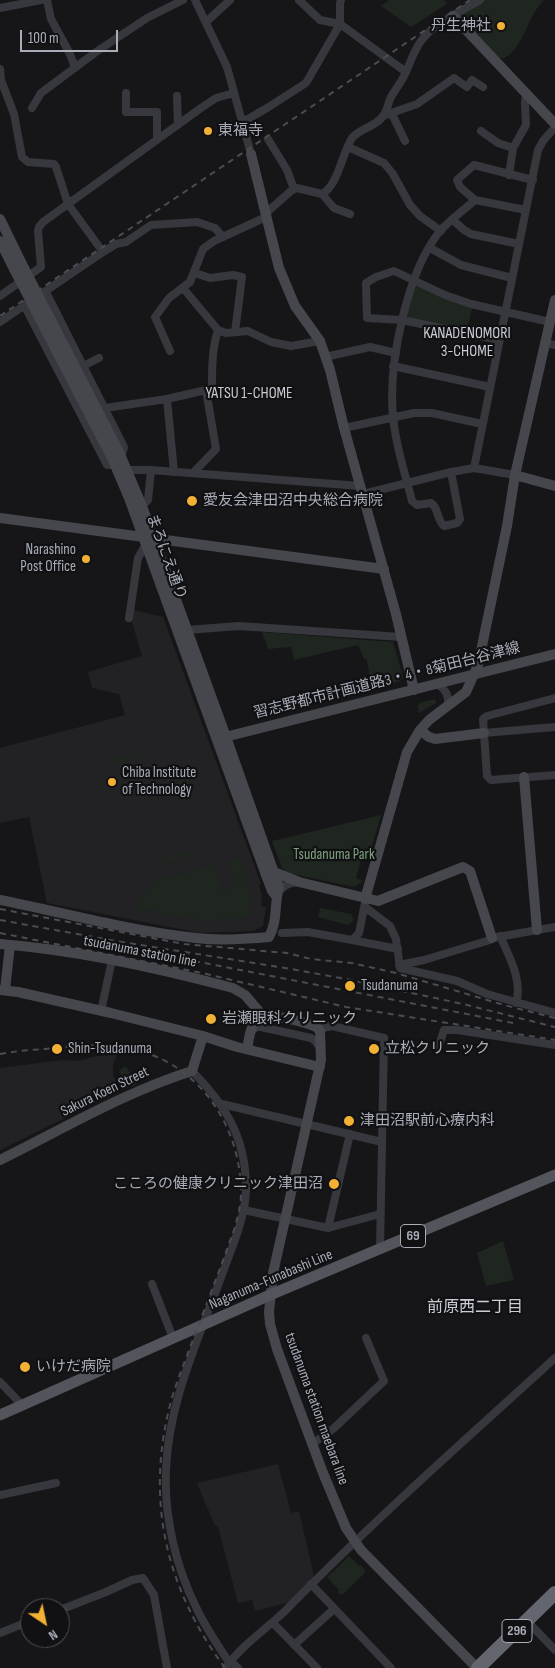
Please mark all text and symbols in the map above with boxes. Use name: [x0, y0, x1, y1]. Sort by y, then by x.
place label: 丹生神社: [431, 17, 491, 35]
scale bar: [22, 20, 120, 52]
marker: 丹生神社: [495, 20, 507, 32]
text: 100 m: [28, 29, 59, 48]
place label: 東福寺: [218, 122, 263, 140]
marker: 東福寺: [202, 125, 214, 137]
district label: KANADENOMORI 3-CHOME: [416, 324, 518, 362]
district label: YATSU 1-CHOME: [197, 384, 301, 404]
place label: 愛友会津田沼中央総合病院: [203, 492, 383, 510]
marker: 愛友会津田沼中央総合病院: [185, 494, 199, 508]
street label: まろにえ通り: [142, 512, 190, 602]
place label: Narashino Post Office: [20, 541, 76, 576]
marker: Narashino Post Office: [80, 553, 92, 565]
street label: 習志野都市計画道路3・4・8菊田台谷津線: [252, 639, 522, 723]
place label: Chiba Institute of Technology: [122, 764, 196, 799]
marker: Chiba Institute of Technology: [106, 776, 118, 788]
park label: Tsudanuma Park: [293, 846, 375, 864]
street label: tsudanuma station line: [82, 932, 198, 972]
place label: Tsudanuma: [361, 977, 418, 995]
marker: Tsudanuma: [343, 979, 357, 993]
place label: 岩瀬眼科クリニック: [222, 1010, 357, 1028]
marker: 岩瀬眼科クリニック: [204, 1012, 218, 1026]
place label: Shin-Tsudanuma: [68, 1040, 152, 1058]
place label: 立松クリニック: [385, 1040, 490, 1058]
marker: Shin-Tsudanuma: [50, 1042, 64, 1056]
marker: 立松クリニック: [367, 1042, 381, 1056]
street label: Sakura Koen Street: [58, 1063, 152, 1121]
place label: 津田沼駅前心療内科: [360, 1112, 495, 1130]
marker: 津田沼駅前心療内科: [342, 1114, 356, 1128]
place label: こころの健康クリニック津田沼: [113, 1175, 323, 1193]
marker: こころの健康クリニック津田沼: [327, 1177, 341, 1191]
road number: 69: [400, 1224, 426, 1248]
street label: Naganuma-Funabashi Line: [207, 1246, 335, 1314]
district label: 前原西二丁目: [427, 1298, 523, 1318]
street label: tsudanuma station maebara line: [280, 1330, 352, 1488]
place label: いけだ病院: [36, 1358, 111, 1376]
marker: いけだ病院: [18, 1360, 32, 1374]
north arrow: [20, 1598, 70, 1648]
road number: 296: [502, 1620, 532, 1642]
text: N: [45, 1626, 61, 1644]

